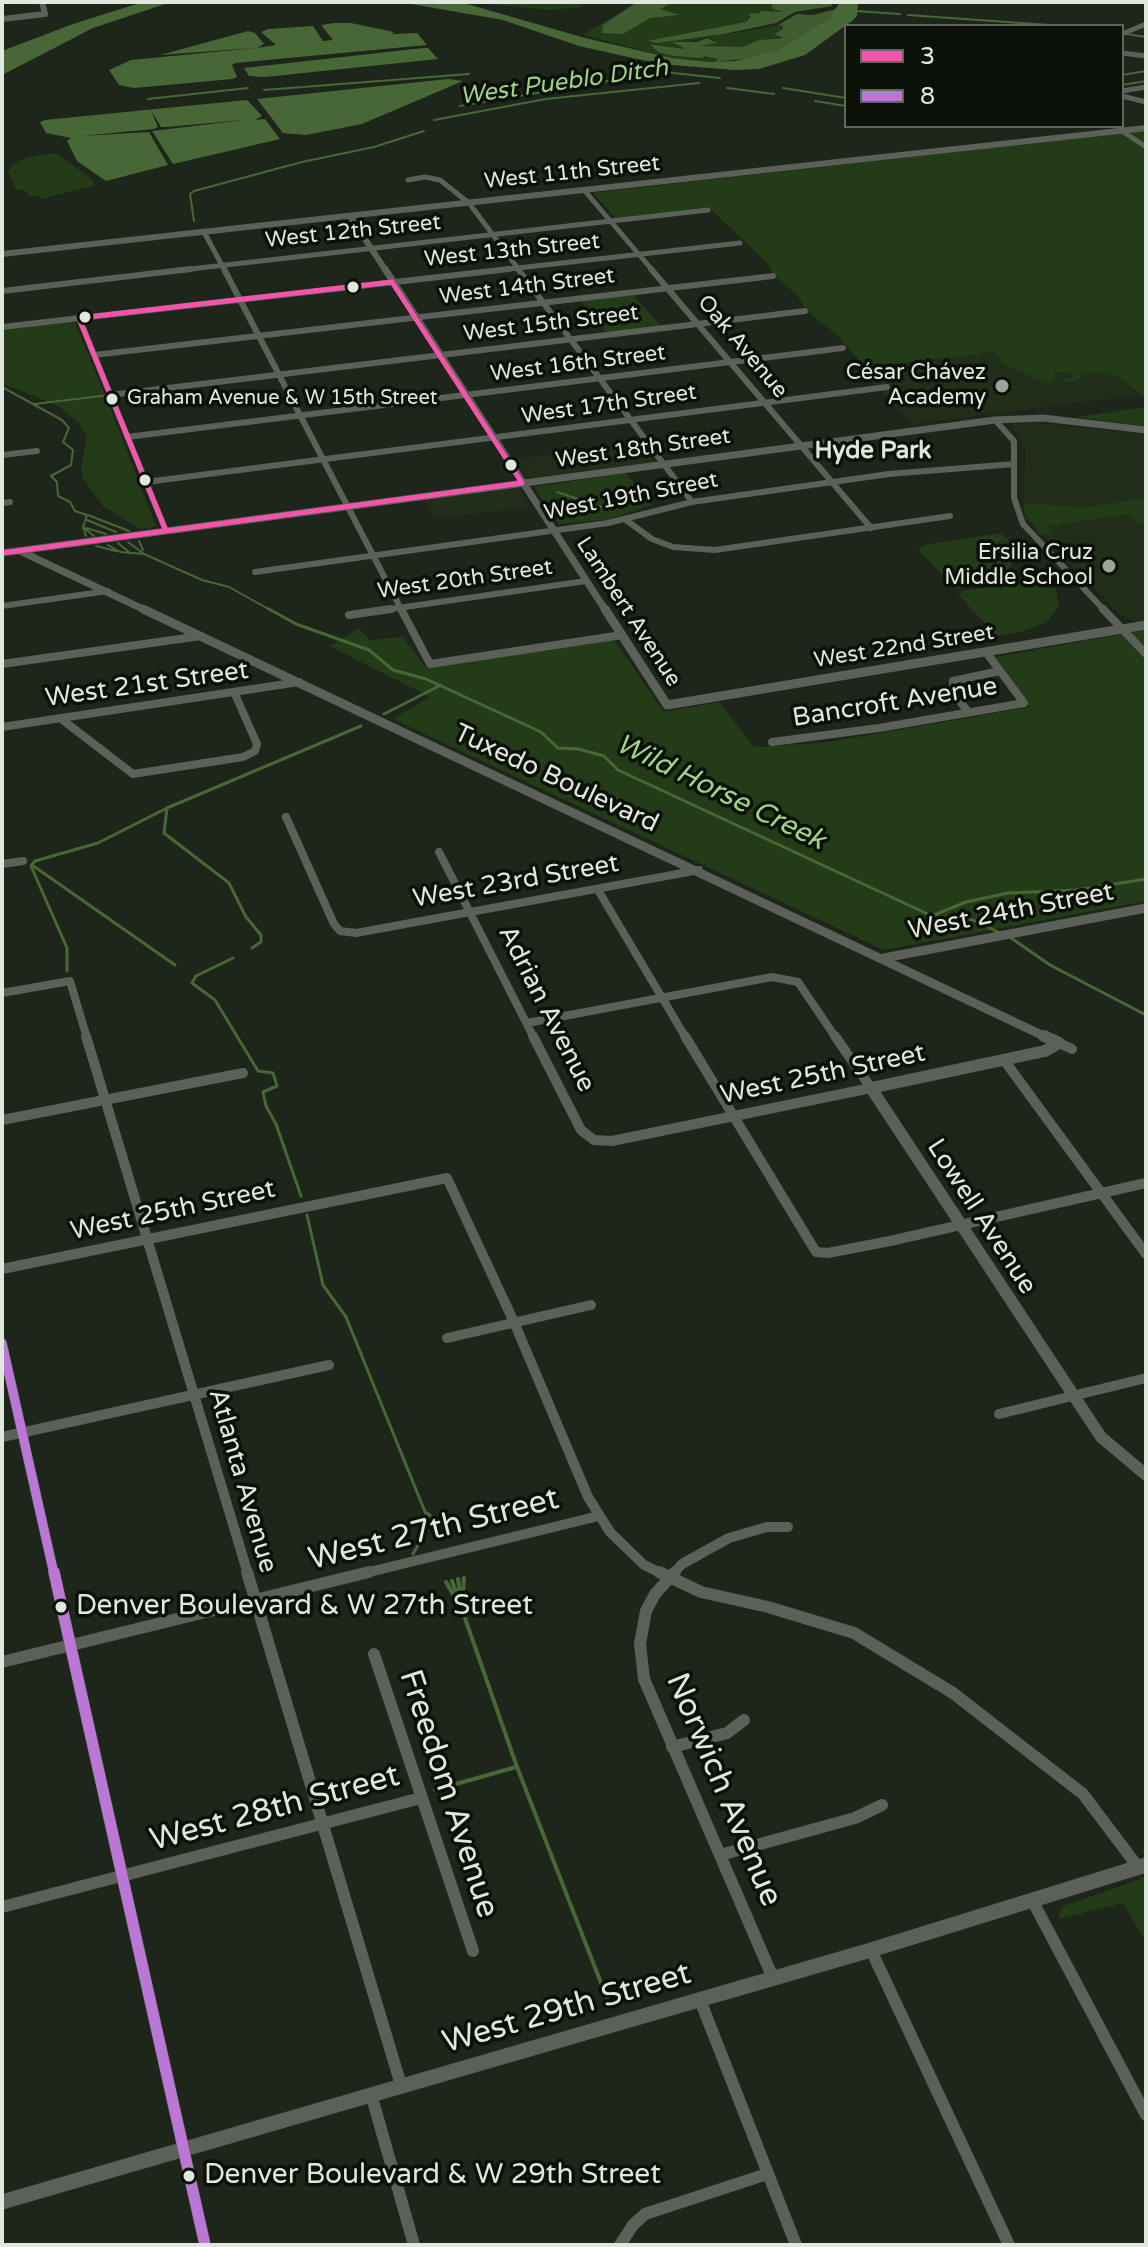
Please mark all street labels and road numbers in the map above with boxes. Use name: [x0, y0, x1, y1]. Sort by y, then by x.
street label: West 11th Street: [483, 151, 661, 195]
street label: West 12th Street: [264, 210, 442, 254]
street label: West 13th Street: [423, 229, 601, 273]
street label: West 14th Street: [438, 263, 616, 311]
street label: Oak Avenue: [691, 290, 793, 404]
street label: West 15th Street: [462, 300, 640, 348]
street label: West 16th Street: [489, 340, 667, 388]
street label: West 17th Street: [520, 380, 698, 430]
street label: West 18th Street: [554, 424, 732, 474]
street label: West 19th Street: [542, 467, 720, 527]
street label: Lambert Avenue: [570, 532, 686, 692]
street label: West 20th Street: [376, 555, 554, 605]
street label: West 22nd Street: [812, 620, 996, 674]
street label: West 21st Street: [43, 655, 251, 715]
street label: Bancroft Avenue: [790, 671, 1000, 735]
street label: Tuxedo Boulevard: [449, 718, 663, 840]
street label: West 23rd Street: [411, 849, 621, 915]
street label: West 24th Street: [906, 877, 1116, 947]
street label: Adrian Avenue: [491, 921, 601, 1097]
street label: West 25th Street: [718, 1038, 928, 1112]
street label: Lowell Avenue: [919, 1134, 1043, 1300]
street label: West 25th Street: [68, 1174, 278, 1248]
street label: Atlanta Avenue: [201, 1386, 283, 1576]
street label: West 27th Street: [305, 1480, 563, 1580]
street label: Freedom Avenue: [390, 1665, 506, 1923]
street label: Norwich Avenue: [657, 1668, 789, 1912]
street label: West 28th Street: [146, 1757, 404, 1861]
street label: West 29th Street: [438, 1955, 696, 2063]

